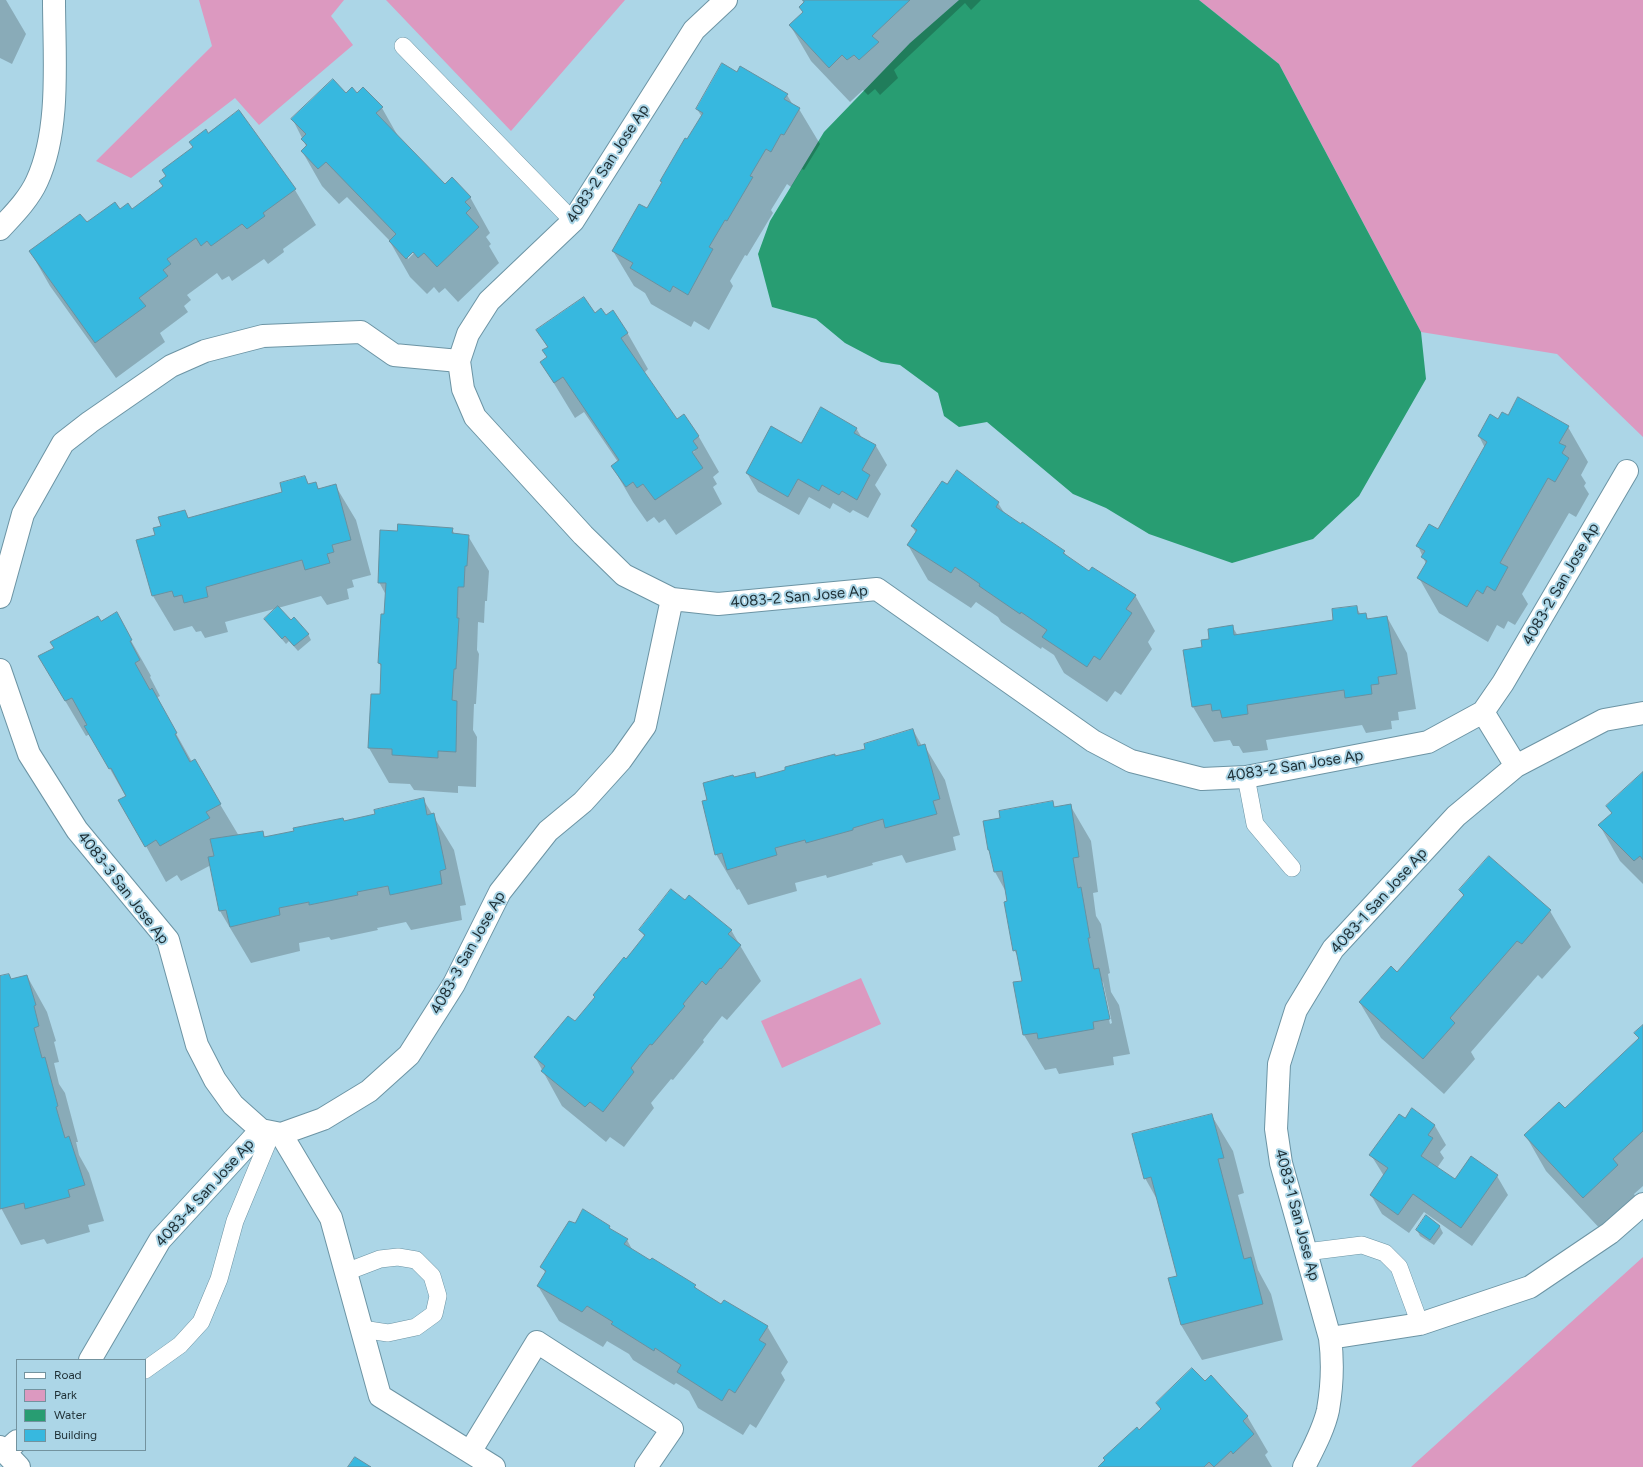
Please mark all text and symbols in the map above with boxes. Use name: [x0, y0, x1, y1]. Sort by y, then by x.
street label: 4083-2 San Jose Ap: [563, 101, 653, 227]
street label: 4083-2 San Jose Ap: [1519, 520, 1603, 648]
street label: 4083-2 San Jose Ap: [730, 582, 868, 612]
street label: 4083-2 San Jose Ap: [1225, 746, 1365, 786]
street label: 4083-3 San Jose Ap: [74, 828, 172, 948]
street label: 4083-1 San Jose Ap: [1327, 845, 1431, 957]
street label: 4083-3 San Jose Ap: [427, 888, 509, 1018]
street label: 4083-4 San Jose Ap: [152, 1135, 258, 1251]
street label: 4083-1 San Jose Ap: [1271, 1147, 1323, 1283]
legend: [16, 1359, 146, 1451]
text: Road: [54, 1368, 82, 1382]
text: Park: [54, 1388, 77, 1402]
text: Water: [54, 1408, 86, 1422]
text: Building: [54, 1428, 97, 1442]

